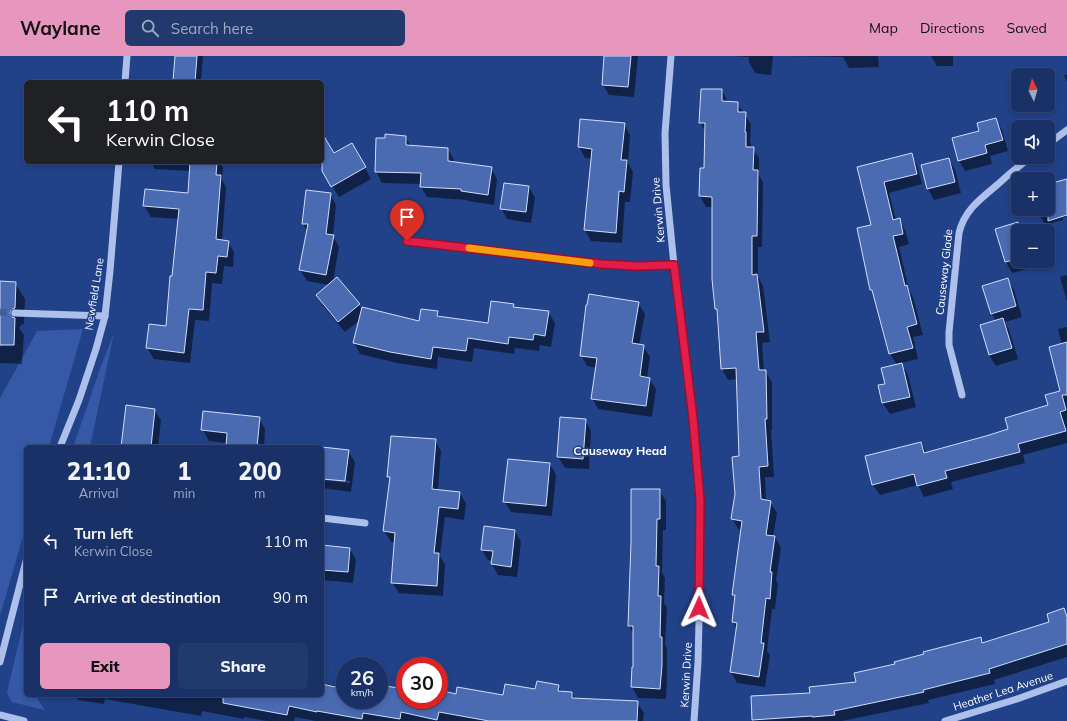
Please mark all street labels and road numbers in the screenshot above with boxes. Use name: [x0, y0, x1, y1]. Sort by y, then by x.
street label: Kerwin Drive: [648, 177, 668, 243]
street label: Causeway Glade: [933, 228, 955, 316]
street label: Newfield Lane: [81, 257, 107, 331]
street label: Kerwin Drive: [677, 642, 695, 708]
street label: Heather Lea Avenue: [951, 668, 1055, 714]

